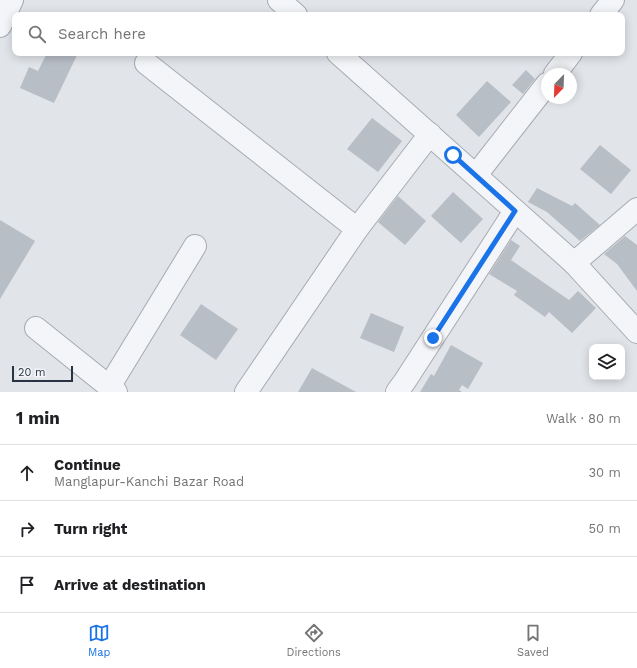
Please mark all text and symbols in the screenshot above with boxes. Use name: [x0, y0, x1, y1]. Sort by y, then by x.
search box: [12, 12, 625, 56]
icon: search: [26, 23, 48, 45]
text: Search here: [58, 25, 146, 43]
north arrow: [541, 68, 577, 104]
route start: [444, 146, 462, 164]
route end: [424, 329, 442, 347]
map controls: [589, 344, 625, 380]
button: layers: [589, 344, 625, 380]
scale bar: [12, 364, 73, 383]
text: 20 m: [18, 366, 46, 379]
text: 1 min: [16, 408, 60, 428]
text: Walk · 80 m: [546, 411, 621, 426]
text: Continue: [54, 456, 121, 474]
icon: ahead: [16, 462, 38, 484]
text: 30 m: [589, 465, 621, 480]
text: Manglapur-Kanchi Bazar Road: [54, 474, 244, 489]
icon: right: [16, 518, 38, 540]
text: Turn right: [54, 520, 127, 538]
text: 50 m: [589, 521, 621, 536]
icon: arrive: [16, 574, 38, 596]
text: Arrive at destination: [54, 576, 206, 594]
tab: Map: [88, 622, 110, 659]
tab: Directions: [287, 622, 341, 659]
tab: Saved: [517, 622, 549, 659]

